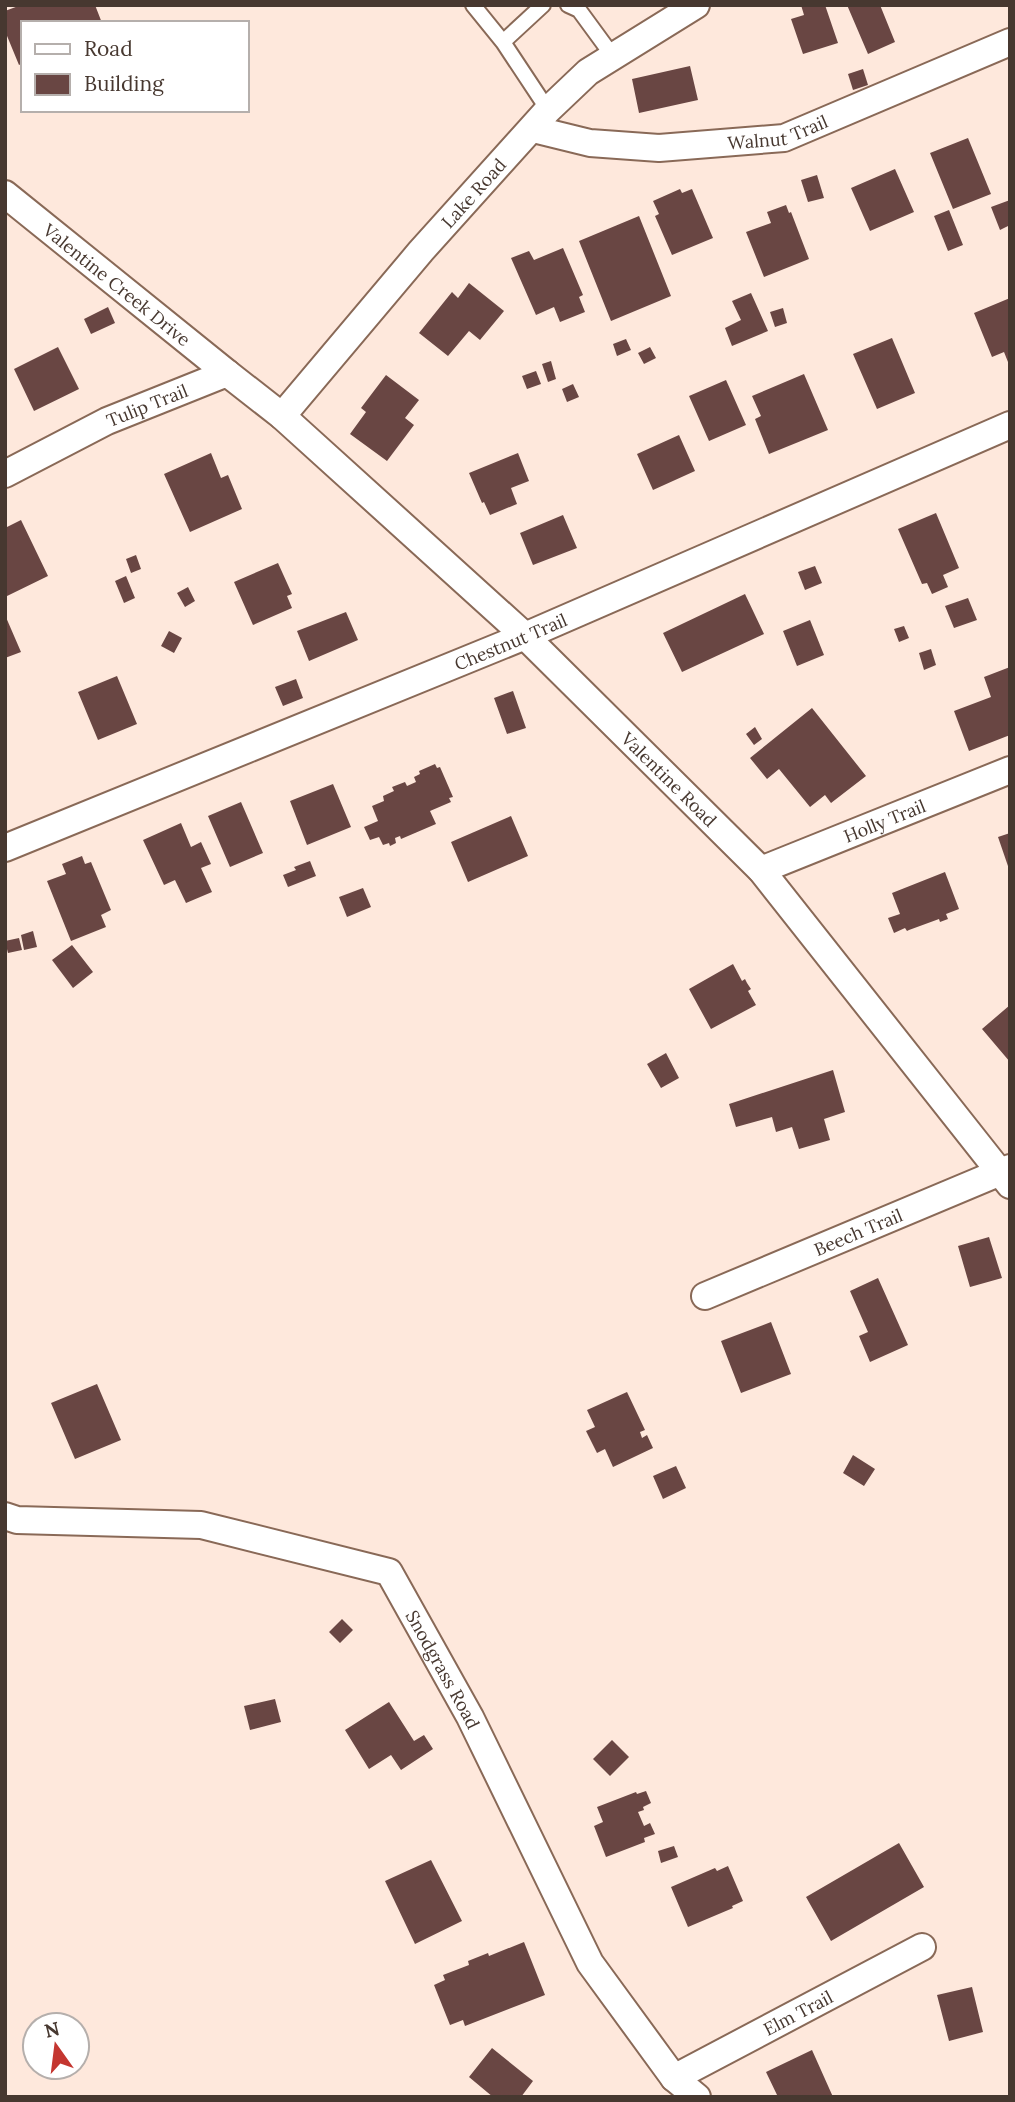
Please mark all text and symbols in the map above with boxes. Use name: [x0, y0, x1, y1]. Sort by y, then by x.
legend: [21, 21, 248, 112]
text: Road: [84, 35, 133, 62]
text: Building: [84, 70, 164, 97]
street label: Walnut Trail: [726, 109, 831, 154]
street label: Lake Road: [436, 153, 511, 232]
street label: Valentine Creek Drive: [38, 217, 196, 351]
street label: Tulip Trail: [103, 378, 191, 432]
street label: Chestnut Trail: [451, 608, 570, 675]
street label: Valentine Road: [616, 726, 722, 832]
street label: Holly Trail: [840, 794, 929, 847]
street label: Beech Trail: [810, 1203, 906, 1261]
street label: Snodgrass Road: [401, 1606, 486, 1733]
street label: Elm Trail: [759, 1985, 836, 2040]
north arrow: [21, 2011, 91, 2081]
text: N: [42, 2016, 62, 2043]

